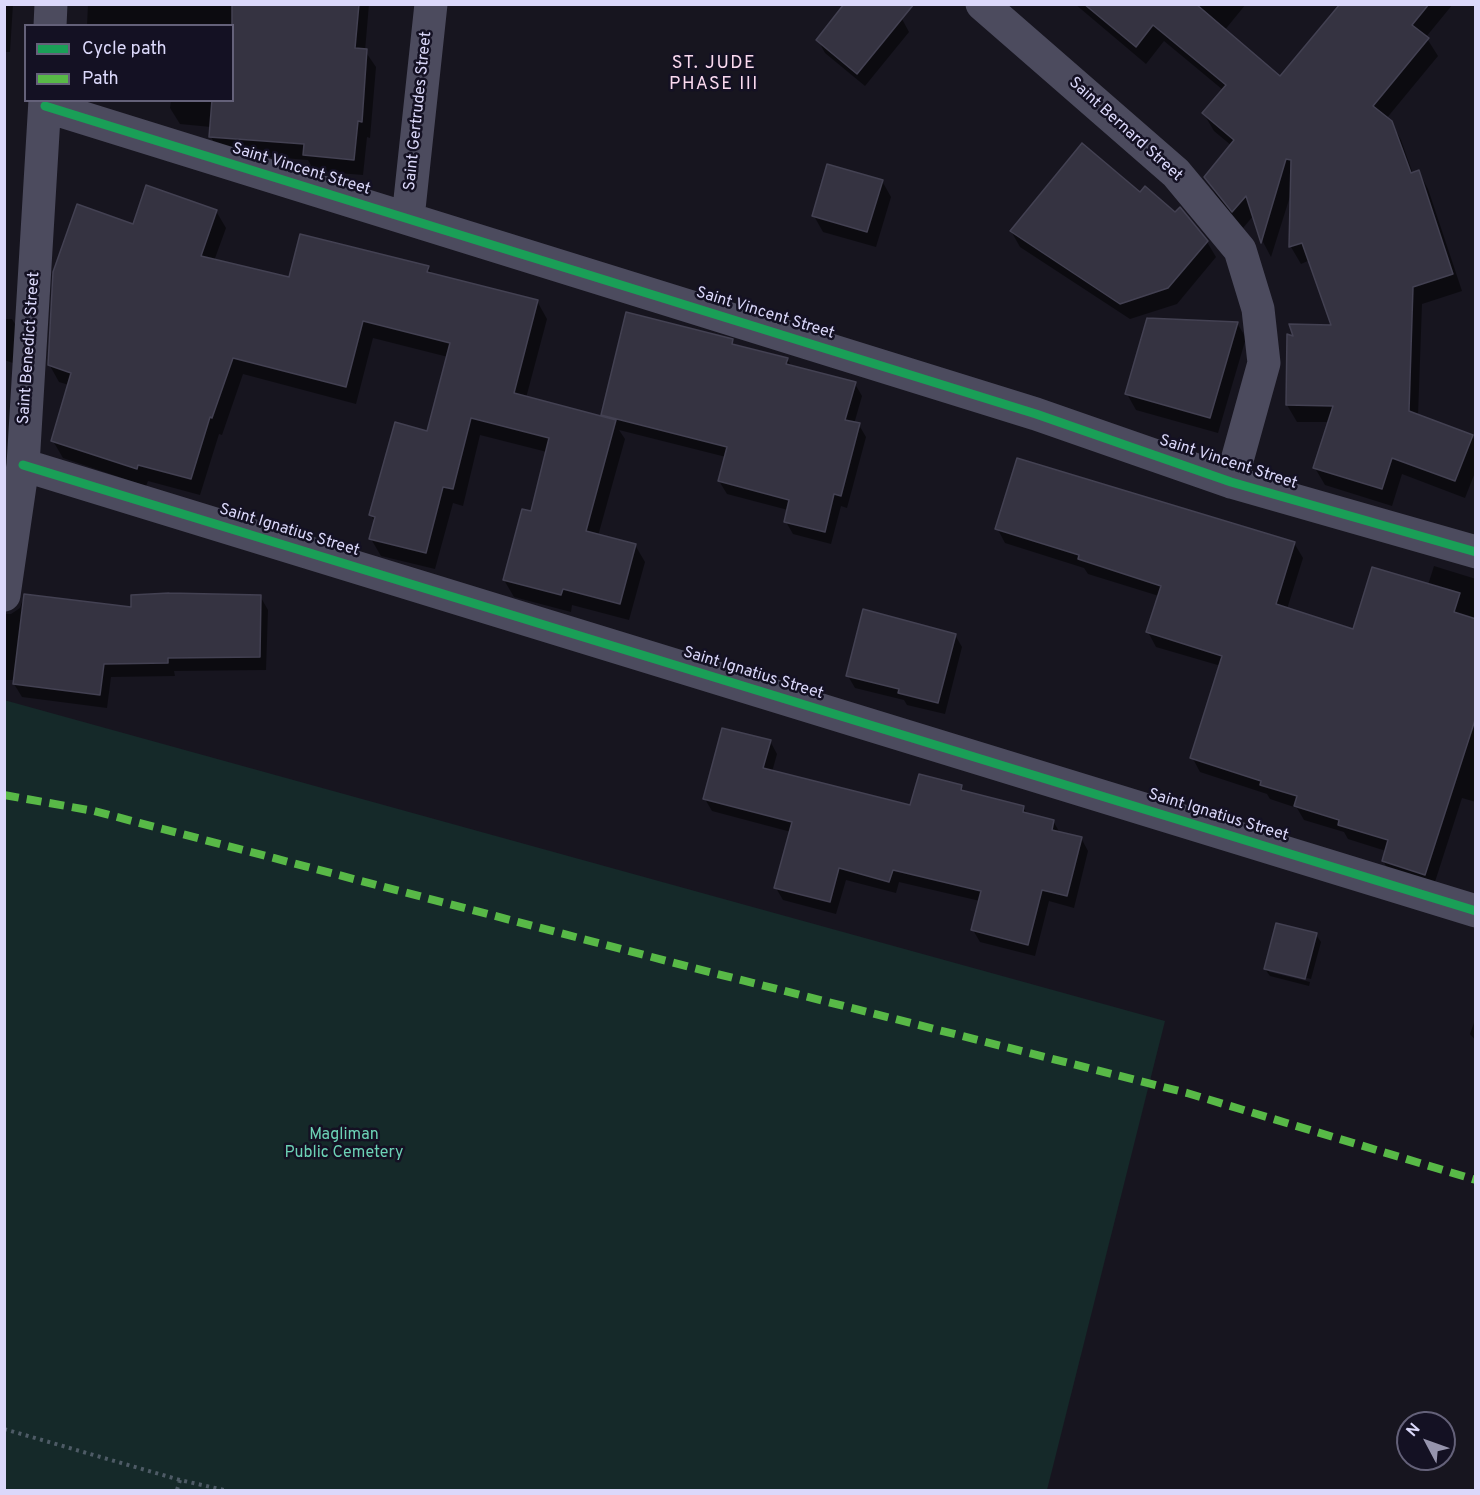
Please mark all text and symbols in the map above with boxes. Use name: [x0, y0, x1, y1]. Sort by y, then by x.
legend: [24, 24, 234, 102]
street label: Saint Gertrudes Street: [401, 30, 437, 192]
text: Cycle path: [82, 38, 167, 61]
district label: ST. JUDE PHASE III: [669, 53, 759, 96]
text: Path: [82, 68, 119, 91]
street label: Saint Bernard Street: [1064, 74, 1186, 186]
street label: Saint Vincent Street: [229, 140, 373, 200]
street label: Saint Benedict Street: [15, 271, 45, 425]
street label: Saint Vincent Street: [693, 284, 837, 344]
street label: Saint Vincent Street: [1157, 432, 1299, 494]
street label: Saint Ignatius Street: [217, 501, 361, 561]
street label: Saint Ignatius Street: [681, 644, 825, 704]
street label: Saint Ignatius Street: [1146, 786, 1290, 846]
park label: Magliman Public Cemetery: [285, 1126, 403, 1164]
north arrow: [1396, 1411, 1456, 1471]
text: N: [1403, 1420, 1425, 1441]

